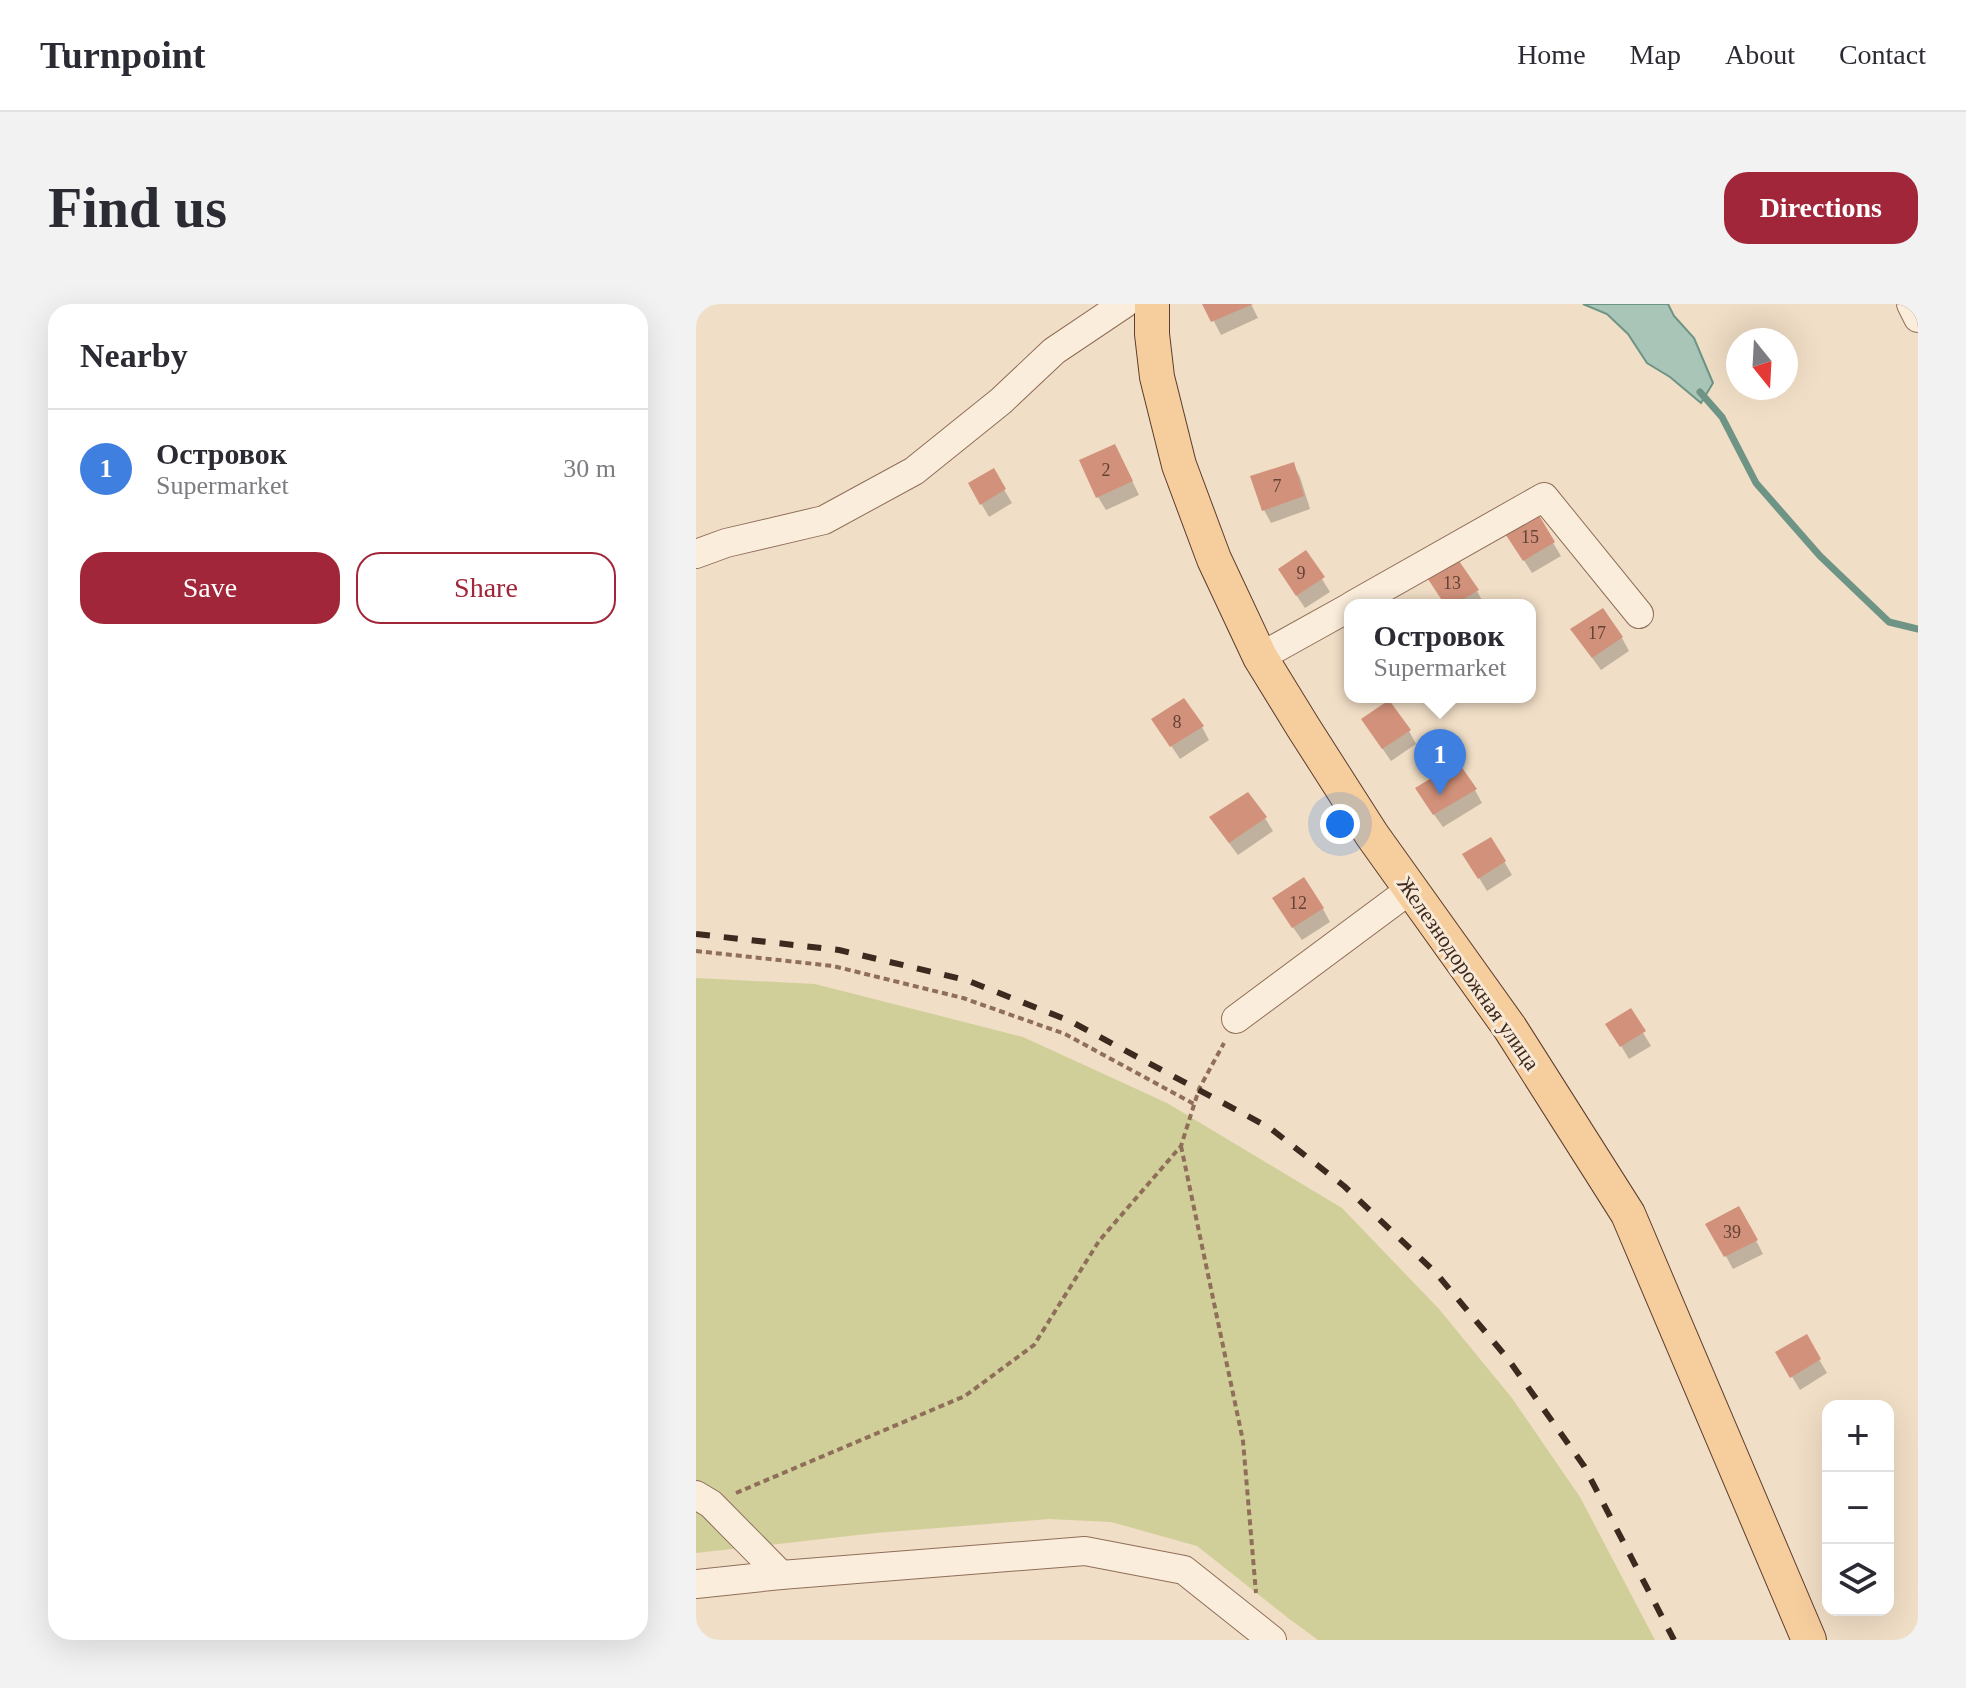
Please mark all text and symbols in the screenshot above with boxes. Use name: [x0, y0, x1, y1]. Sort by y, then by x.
text: Turnpoint: [40, 34, 205, 76]
text: Home: [1517, 39, 1586, 70]
text: Map: [1630, 39, 1681, 70]
text: About: [1725, 39, 1795, 70]
text: Contact: [1839, 39, 1926, 70]
button: Directions: [1724, 172, 1918, 244]
text: Find us: [48, 177, 227, 239]
north arrow: [1726, 328, 1798, 400]
text: Nearby: [80, 337, 188, 374]
text: Островок: [156, 437, 287, 470]
text: 1: [100, 454, 113, 483]
text: 30 m: [563, 454, 616, 483]
house number: 2: [1102, 460, 1111, 480]
text: Supermarket: [156, 471, 289, 500]
house number: 7: [1273, 476, 1282, 496]
house number: 15: [1521, 527, 1539, 547]
button: Save: [80, 552, 340, 624]
button: Share: [356, 552, 616, 624]
house number: 9: [1297, 563, 1306, 583]
house number: 13: [1443, 573, 1461, 593]
popup: [1344, 599, 1536, 703]
text: Островок: [1374, 619, 1505, 652]
house number: 17: [1588, 623, 1606, 643]
text: Supermarket: [1374, 653, 1506, 682]
house number: 8: [1173, 712, 1182, 732]
pin: 1: [1414, 729, 1466, 795]
your location: [1320, 804, 1360, 844]
street label: Железнодорожная улица: [1392, 872, 1545, 1075]
house number: 12: [1289, 893, 1307, 913]
house number: 39: [1723, 1222, 1741, 1242]
map controls: [1822, 1400, 1894, 1616]
button: +: [1822, 1400, 1894, 1472]
button: −: [1822, 1472, 1894, 1544]
button: layers: [1822, 1544, 1894, 1616]

